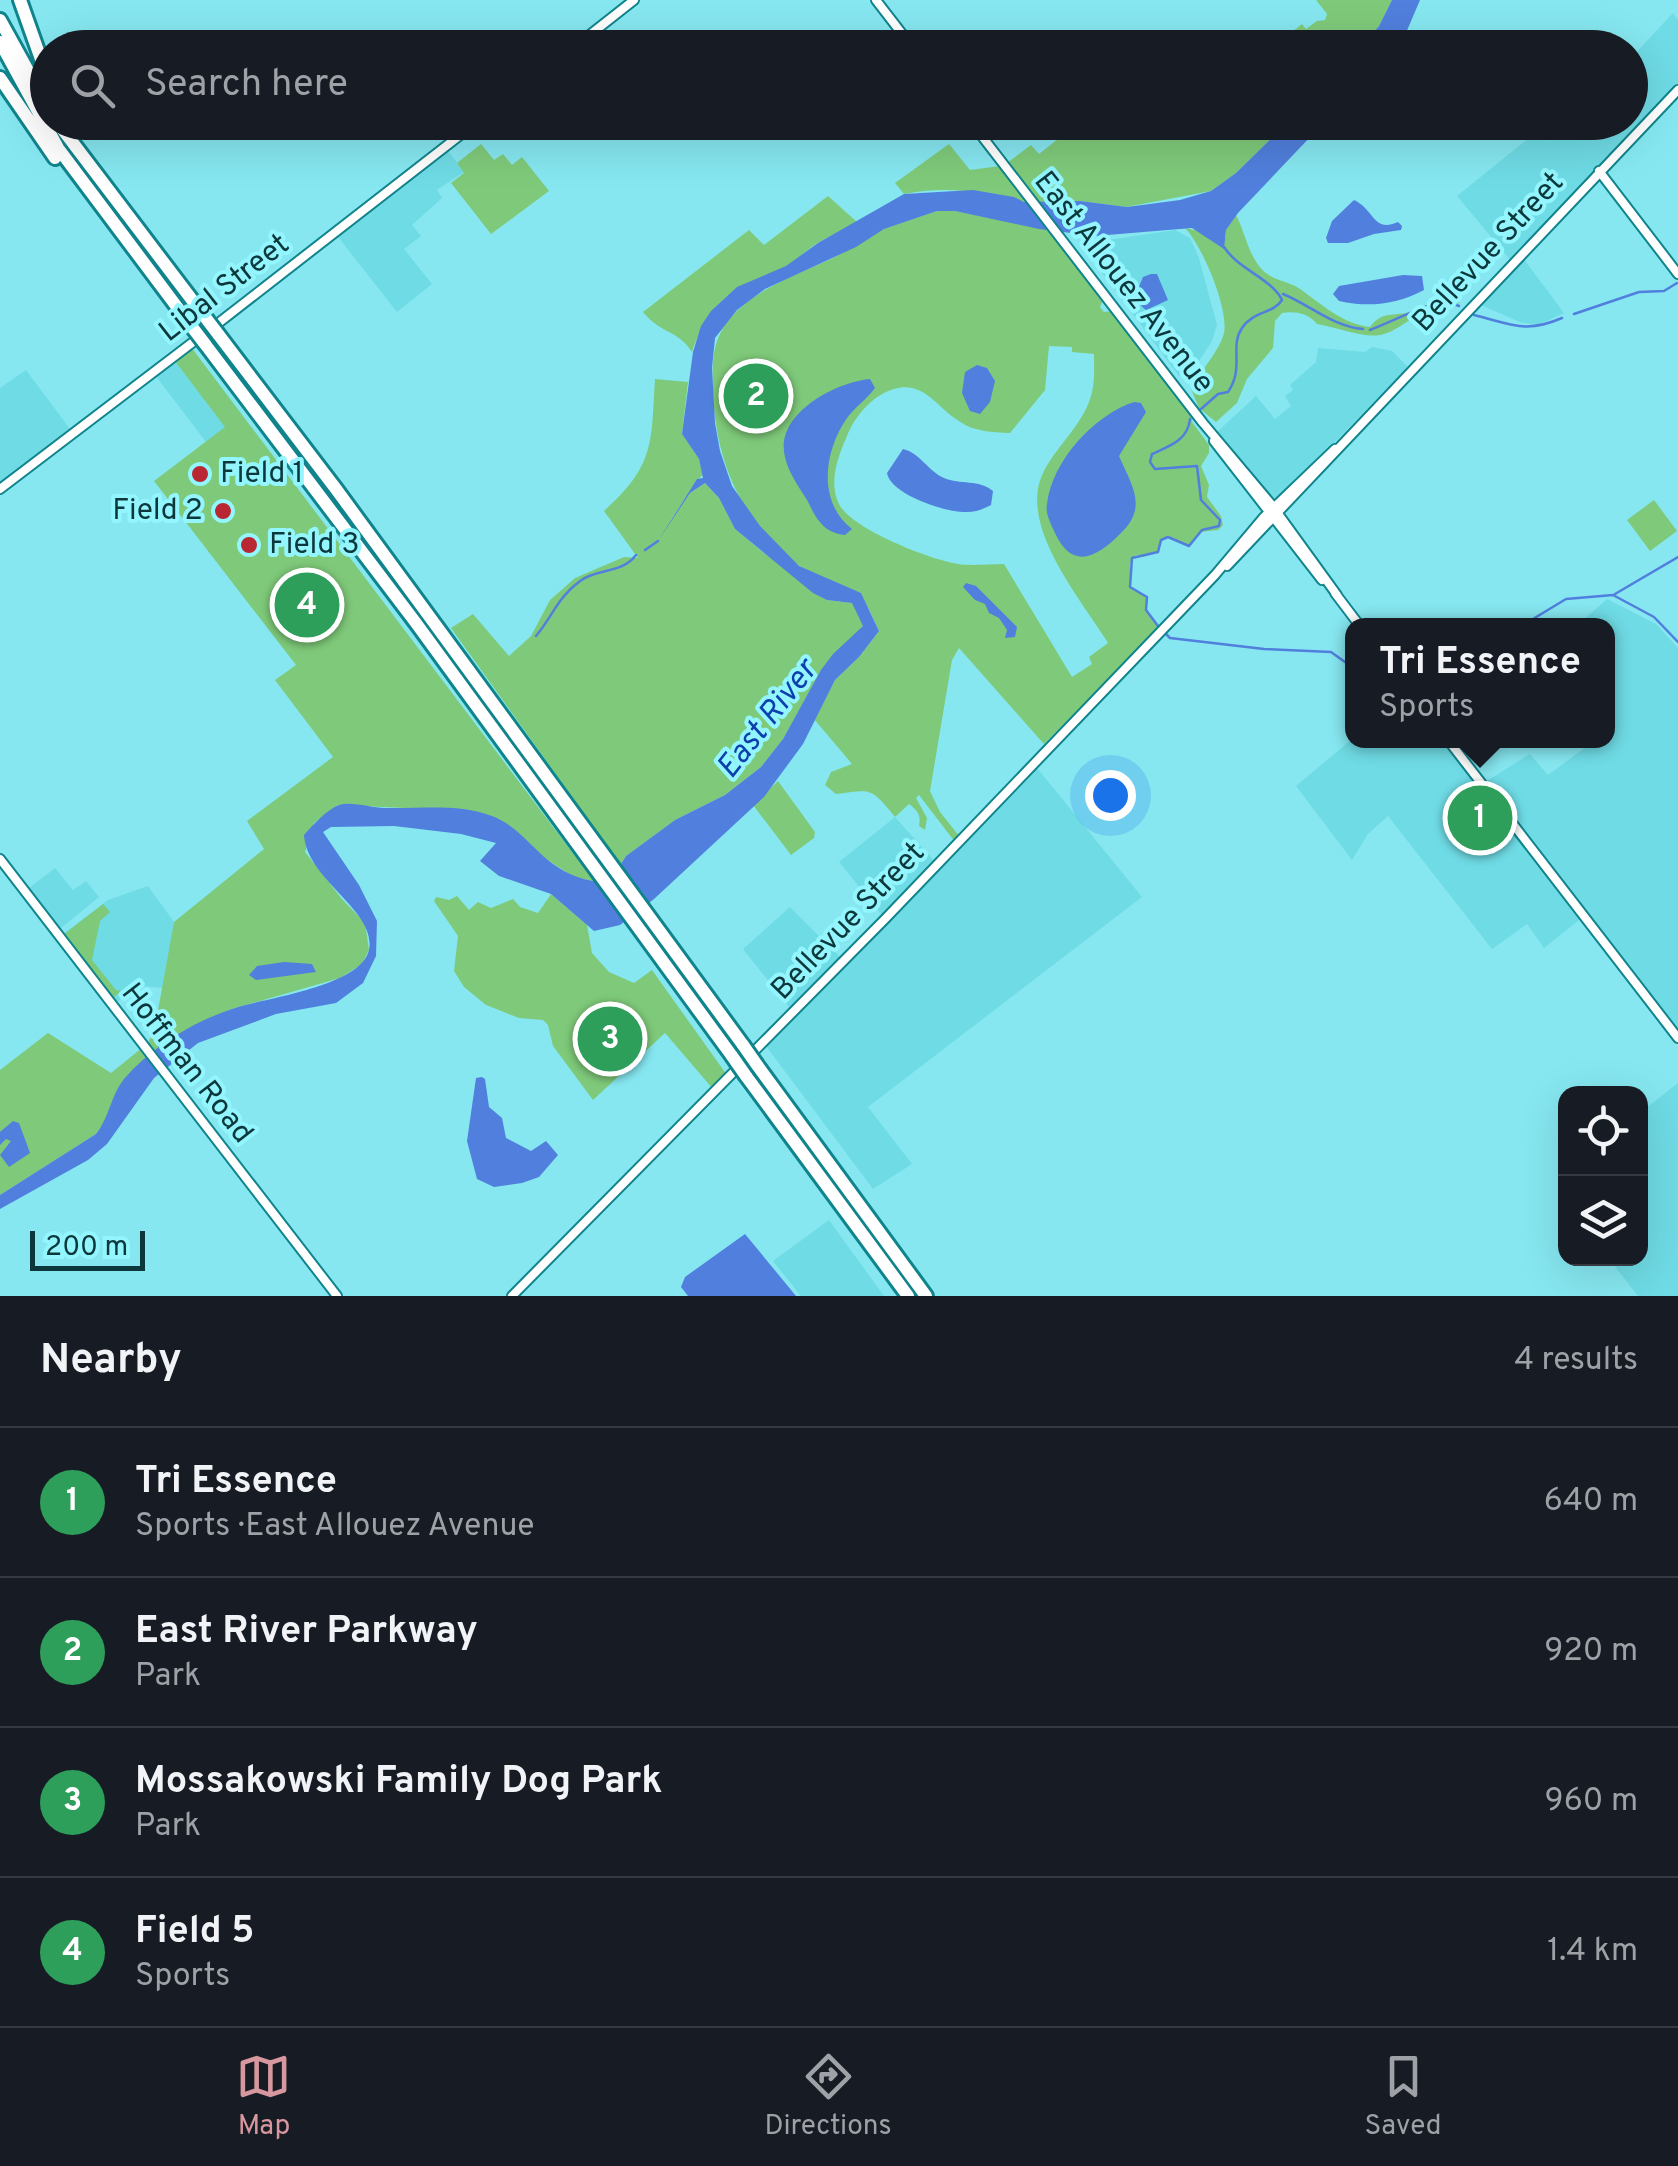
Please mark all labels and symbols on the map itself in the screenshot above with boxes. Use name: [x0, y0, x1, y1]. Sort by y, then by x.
street label: East Allouez Avenue: [1025, 165, 1221, 401]
street label: Bellevue Street: [1405, 165, 1573, 341]
street label: Libal Street: [153, 227, 297, 351]
pin: 2: [724, 358, 788, 434]
place label: Field 1: [220, 456, 304, 493]
marker: Field 1: [189, 463, 211, 485]
place label: Field 2: [112, 493, 203, 530]
marker: Field 2: [212, 500, 234, 522]
place label: Field 3: [269, 527, 359, 564]
marker: Field 3: [238, 534, 260, 556]
pin: 4: [274, 568, 340, 642]
water label: East River: [709, 650, 829, 788]
your location: [1085, 770, 1136, 821]
pin: 1: [1448, 780, 1512, 856]
street label: Bellevue Street: [764, 835, 934, 1009]
street label: Hoffman Road: [112, 977, 260, 1151]
pin: 3: [578, 1002, 642, 1076]
scale bar: [30, 1226, 145, 1270]

